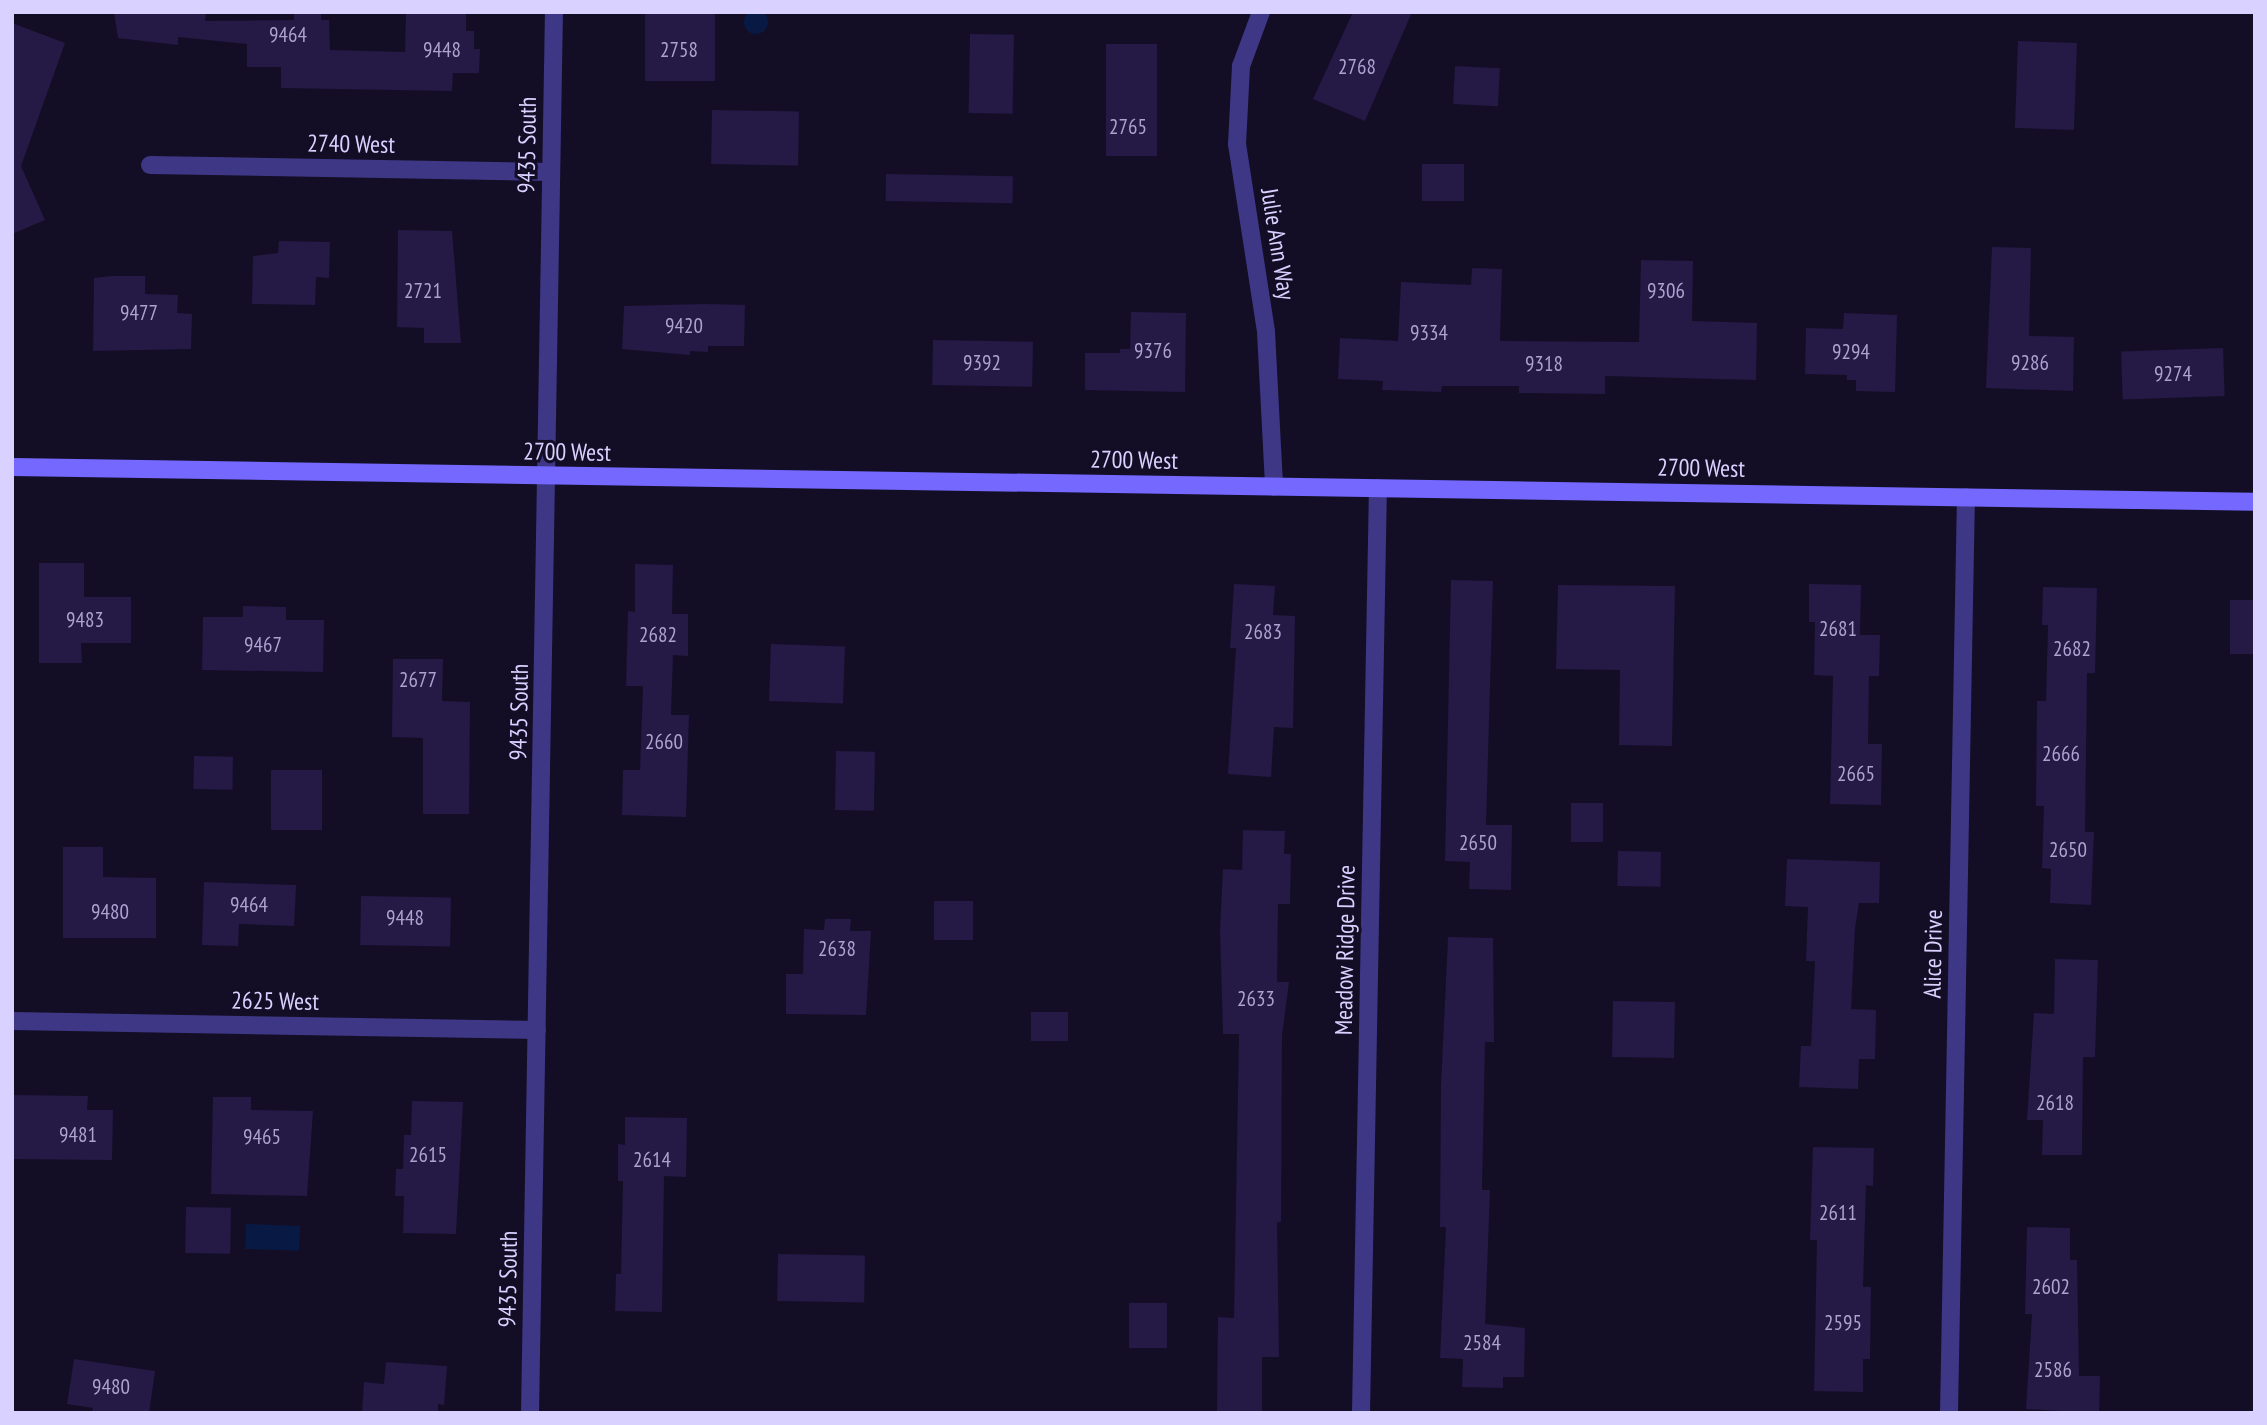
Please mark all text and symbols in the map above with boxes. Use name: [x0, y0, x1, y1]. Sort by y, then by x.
house number: 9464: [269, 22, 307, 48]
house number: 9448: [423, 37, 461, 63]
house number: 2758: [660, 37, 698, 63]
house number: 2768: [1338, 54, 1376, 80]
street label: 9435 South: [512, 97, 542, 193]
house number: 2765: [1109, 114, 1147, 140]
street label: 2740 West: [307, 129, 395, 159]
street label: Julie Ann Way: [1255, 186, 1301, 302]
house number: 2721: [404, 278, 442, 304]
house number: 9306: [1647, 278, 1685, 304]
house number: 9477: [120, 300, 158, 326]
house number: 9420: [665, 313, 703, 339]
house number: 9334: [1410, 320, 1448, 346]
house number: 9376: [1134, 338, 1172, 364]
house number: 9294: [1832, 339, 1870, 365]
house number: 9392: [963, 350, 1001, 376]
house number: 9286: [2011, 350, 2049, 376]
house number: 9318: [1525, 351, 1563, 377]
house number: 9274: [2154, 361, 2192, 387]
street label: 2700 West: [523, 437, 611, 467]
street label: 2700 West: [1090, 445, 1178, 475]
street label: 2700 West: [1657, 453, 1745, 483]
house number: 9483: [66, 607, 104, 633]
house number: 2681: [1819, 616, 1857, 642]
house number: 2683: [1244, 619, 1282, 645]
house number: 2682: [639, 622, 677, 648]
house number: 9467: [244, 632, 282, 658]
house number: 2682: [2053, 636, 2091, 662]
street label: 9435 South: [504, 664, 534, 760]
house number: 2677: [399, 667, 437, 693]
house number: 2660: [645, 729, 683, 755]
house number: 2666: [2042, 741, 2080, 767]
house number: 2665: [1837, 761, 1875, 787]
house number: 2650: [1459, 830, 1497, 856]
house number: 2650: [2049, 837, 2087, 863]
street label: Meadow Ridge Drive: [1329, 864, 1361, 1036]
house number: 9464: [230, 892, 268, 918]
house number: 9480: [91, 899, 129, 925]
house number: 9448: [386, 905, 424, 931]
street label: Alice Drive: [1918, 909, 1948, 999]
house number: 2638: [818, 936, 856, 962]
street label: 2625 West: [231, 986, 319, 1016]
house number: 2633: [1237, 986, 1275, 1012]
house number: 2618: [2036, 1090, 2074, 1116]
house number: 9481: [59, 1122, 97, 1148]
house number: 9465: [243, 1124, 281, 1150]
house number: 2615: [409, 1142, 447, 1168]
house number: 2614: [633, 1147, 671, 1173]
house number: 2611: [1819, 1200, 1857, 1226]
street label: 9435 South: [493, 1231, 523, 1327]
house number: 2602: [2032, 1274, 2070, 1300]
house number: 2595: [1824, 1310, 1862, 1336]
house number: 2584: [1463, 1330, 1501, 1356]
house number: 2586: [2034, 1357, 2072, 1383]
house number: 9480: [92, 1374, 130, 1400]

